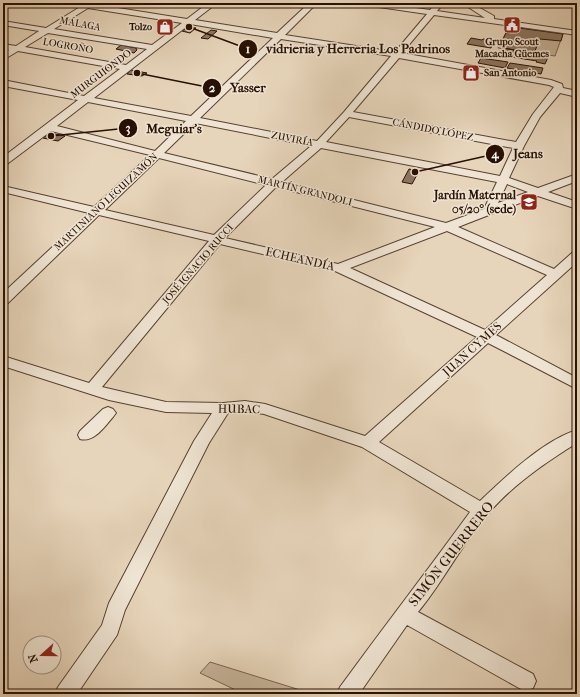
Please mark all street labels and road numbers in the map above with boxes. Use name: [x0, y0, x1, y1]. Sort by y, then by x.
street label: MÁLAGA: [58, 13, 102, 34]
street label: LOGROÑO: [42, 35, 94, 56]
street label: MURGUIONDO: [68, 47, 134, 101]
street label: CÁNDIDO LÓPEZ: [391, 115, 475, 144]
street label: ZUVIRÍA: [270, 128, 315, 149]
street label: MARTINIANO LEGUIZAMÓN: [51, 150, 161, 253]
street label: MARTÍN GRANDOLI: [257, 173, 354, 209]
street label: JOSÉ IGNACIO RUCCI: [159, 221, 236, 307]
street label: ECHEANDÍA: [264, 243, 336, 274]
street label: JUAN CYMES: [439, 319, 504, 380]
street label: HUBAC: [218, 402, 260, 416]
street label: SIMÓN GUERRERO: [404, 497, 497, 610]

